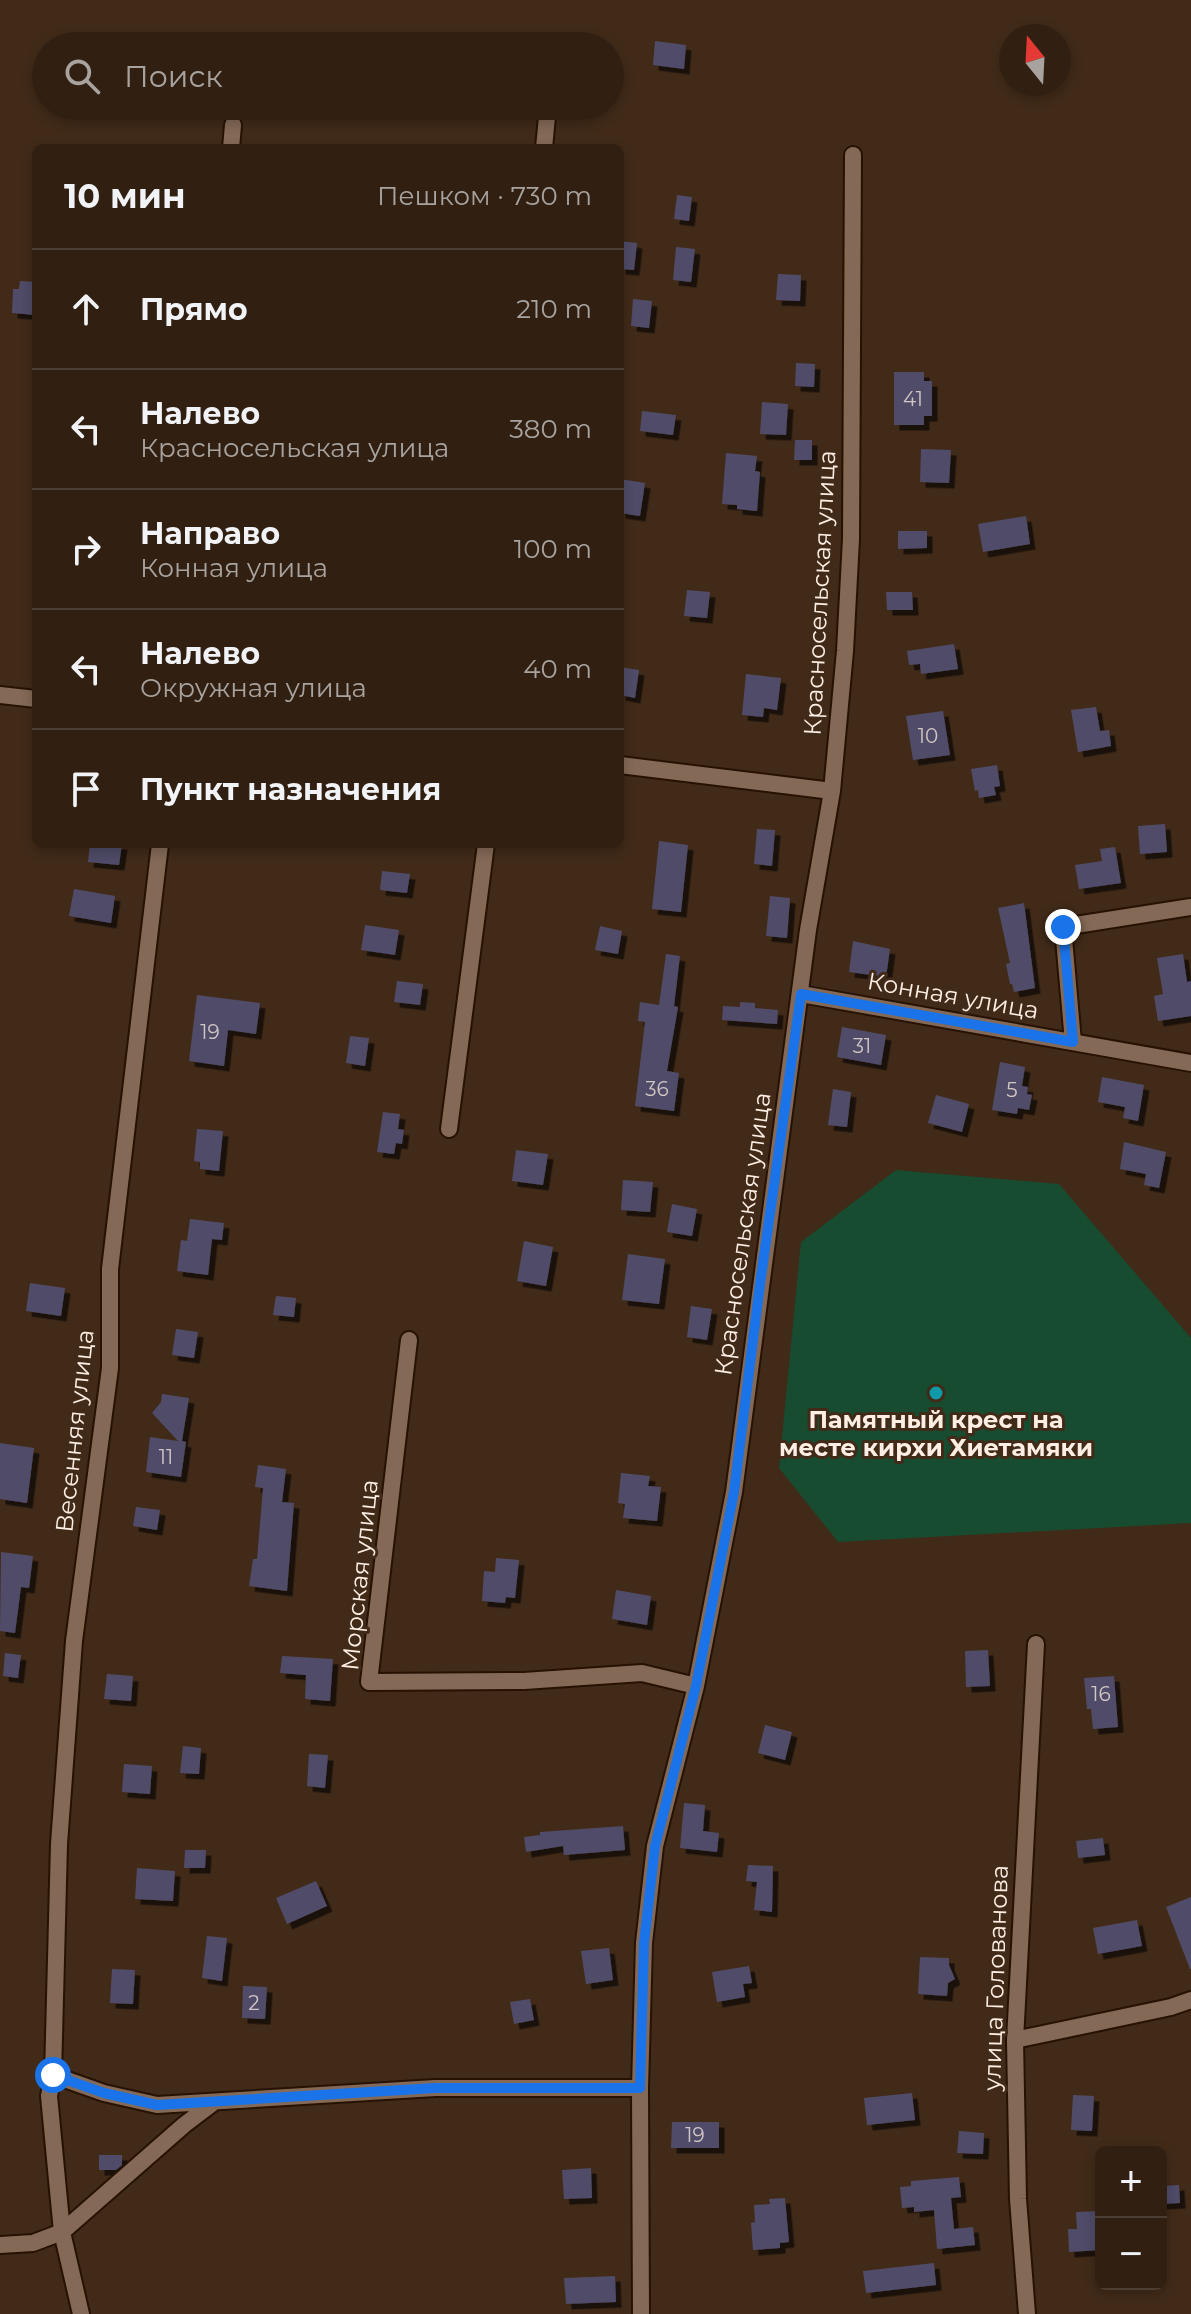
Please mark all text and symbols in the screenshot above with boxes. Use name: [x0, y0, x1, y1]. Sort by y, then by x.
north arrow: [999, 24, 1071, 96]
search box: [32, 32, 624, 120]
icon: search: [60, 54, 104, 98]
text: Поиск: [124, 58, 223, 95]
text: 10 мин: [64, 175, 185, 217]
text: Пешком · 730 m: [377, 180, 592, 212]
icon: ahead: [64, 287, 108, 331]
text: Прямо: [140, 291, 248, 328]
text: 210 m: [516, 293, 592, 325]
house number: 41: [903, 387, 923, 411]
text: Налево: [140, 395, 260, 432]
icon: left: [64, 407, 108, 451]
text: 380 m: [509, 413, 592, 445]
text: Красносельская улица: [140, 432, 449, 464]
street label: Красносельская улица: [798, 450, 841, 736]
text: Направо: [140, 515, 280, 552]
icon: right: [64, 527, 108, 571]
text: 100 m: [514, 533, 592, 565]
text: Конная улица: [140, 552, 328, 584]
text: Налево: [140, 635, 260, 672]
icon: left: [64, 647, 108, 691]
text: 40 m: [523, 653, 592, 685]
text: Окружная улица: [140, 672, 367, 704]
house number: 10: [918, 724, 938, 748]
icon: arrive: [64, 767, 108, 811]
text: Пункт назначения: [140, 771, 441, 808]
route end: [1045, 909, 1081, 945]
street label: Конная улица: [865, 966, 1041, 1025]
house number: 19: [200, 1020, 220, 1044]
house number: 31: [853, 1034, 871, 1058]
house number: 36: [645, 1077, 669, 1101]
house number: 5: [1006, 1078, 1018, 1102]
street label: Красносельская улица: [708, 1091, 777, 1377]
street label: Весенняя улица: [49, 1328, 100, 1534]
marker: Памятный крест на месте кирхи Хиетамяки: [927, 1384, 945, 1402]
place label: Памятный крест на месте кирхи Хиетамяки: [779, 1405, 1093, 1462]
house number: 11: [159, 1445, 173, 1469]
street label: Морская улица: [335, 1478, 384, 1672]
house number: 16: [1091, 1682, 1111, 1706]
street label: улица Голованова: [977, 1864, 1014, 2093]
house number: 2: [248, 1991, 260, 2015]
route start: [35, 2057, 71, 2093]
house number: 19: [685, 2123, 705, 2147]
map controls: [1095, 2146, 1167, 2290]
button: +: [1095, 2146, 1167, 2218]
button: −: [1095, 2218, 1167, 2290]

